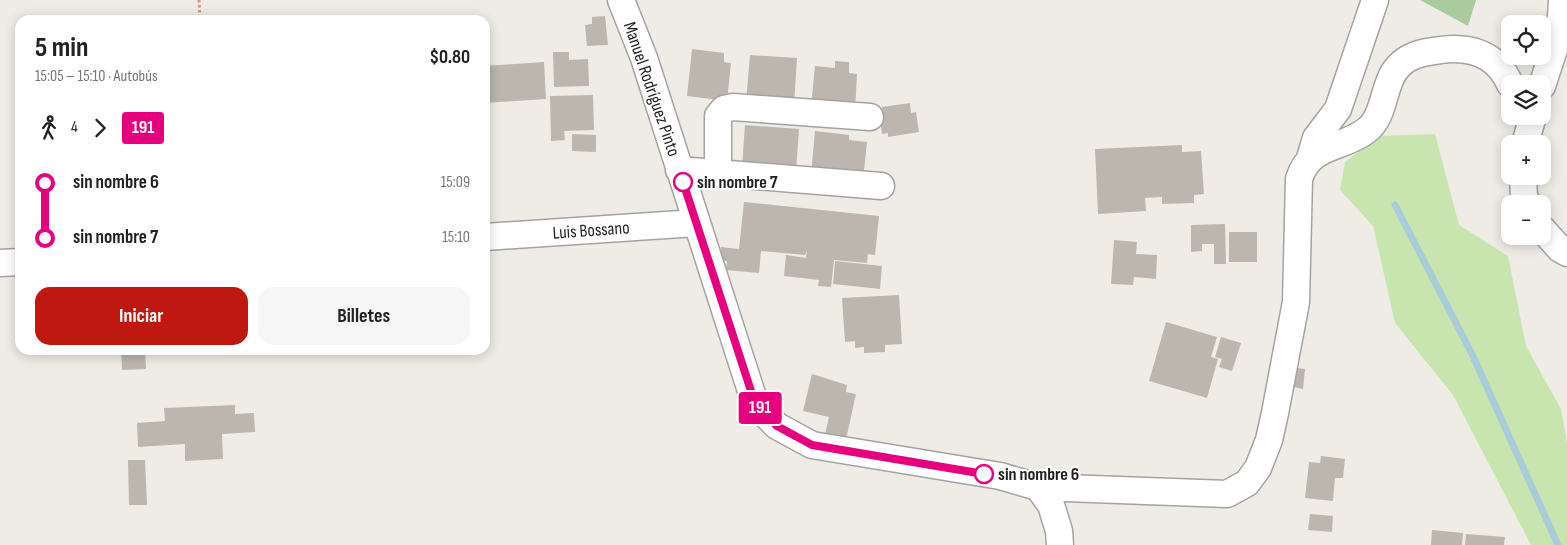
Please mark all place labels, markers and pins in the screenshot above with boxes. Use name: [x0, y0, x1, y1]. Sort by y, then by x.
marker: sin nombre 7: [673, 172, 693, 192]
place label: sin nombre 7: [697, 172, 778, 193]
marker: sin nombre 6: [974, 464, 994, 484]
place label: sin nombre 6: [998, 464, 1079, 485]

